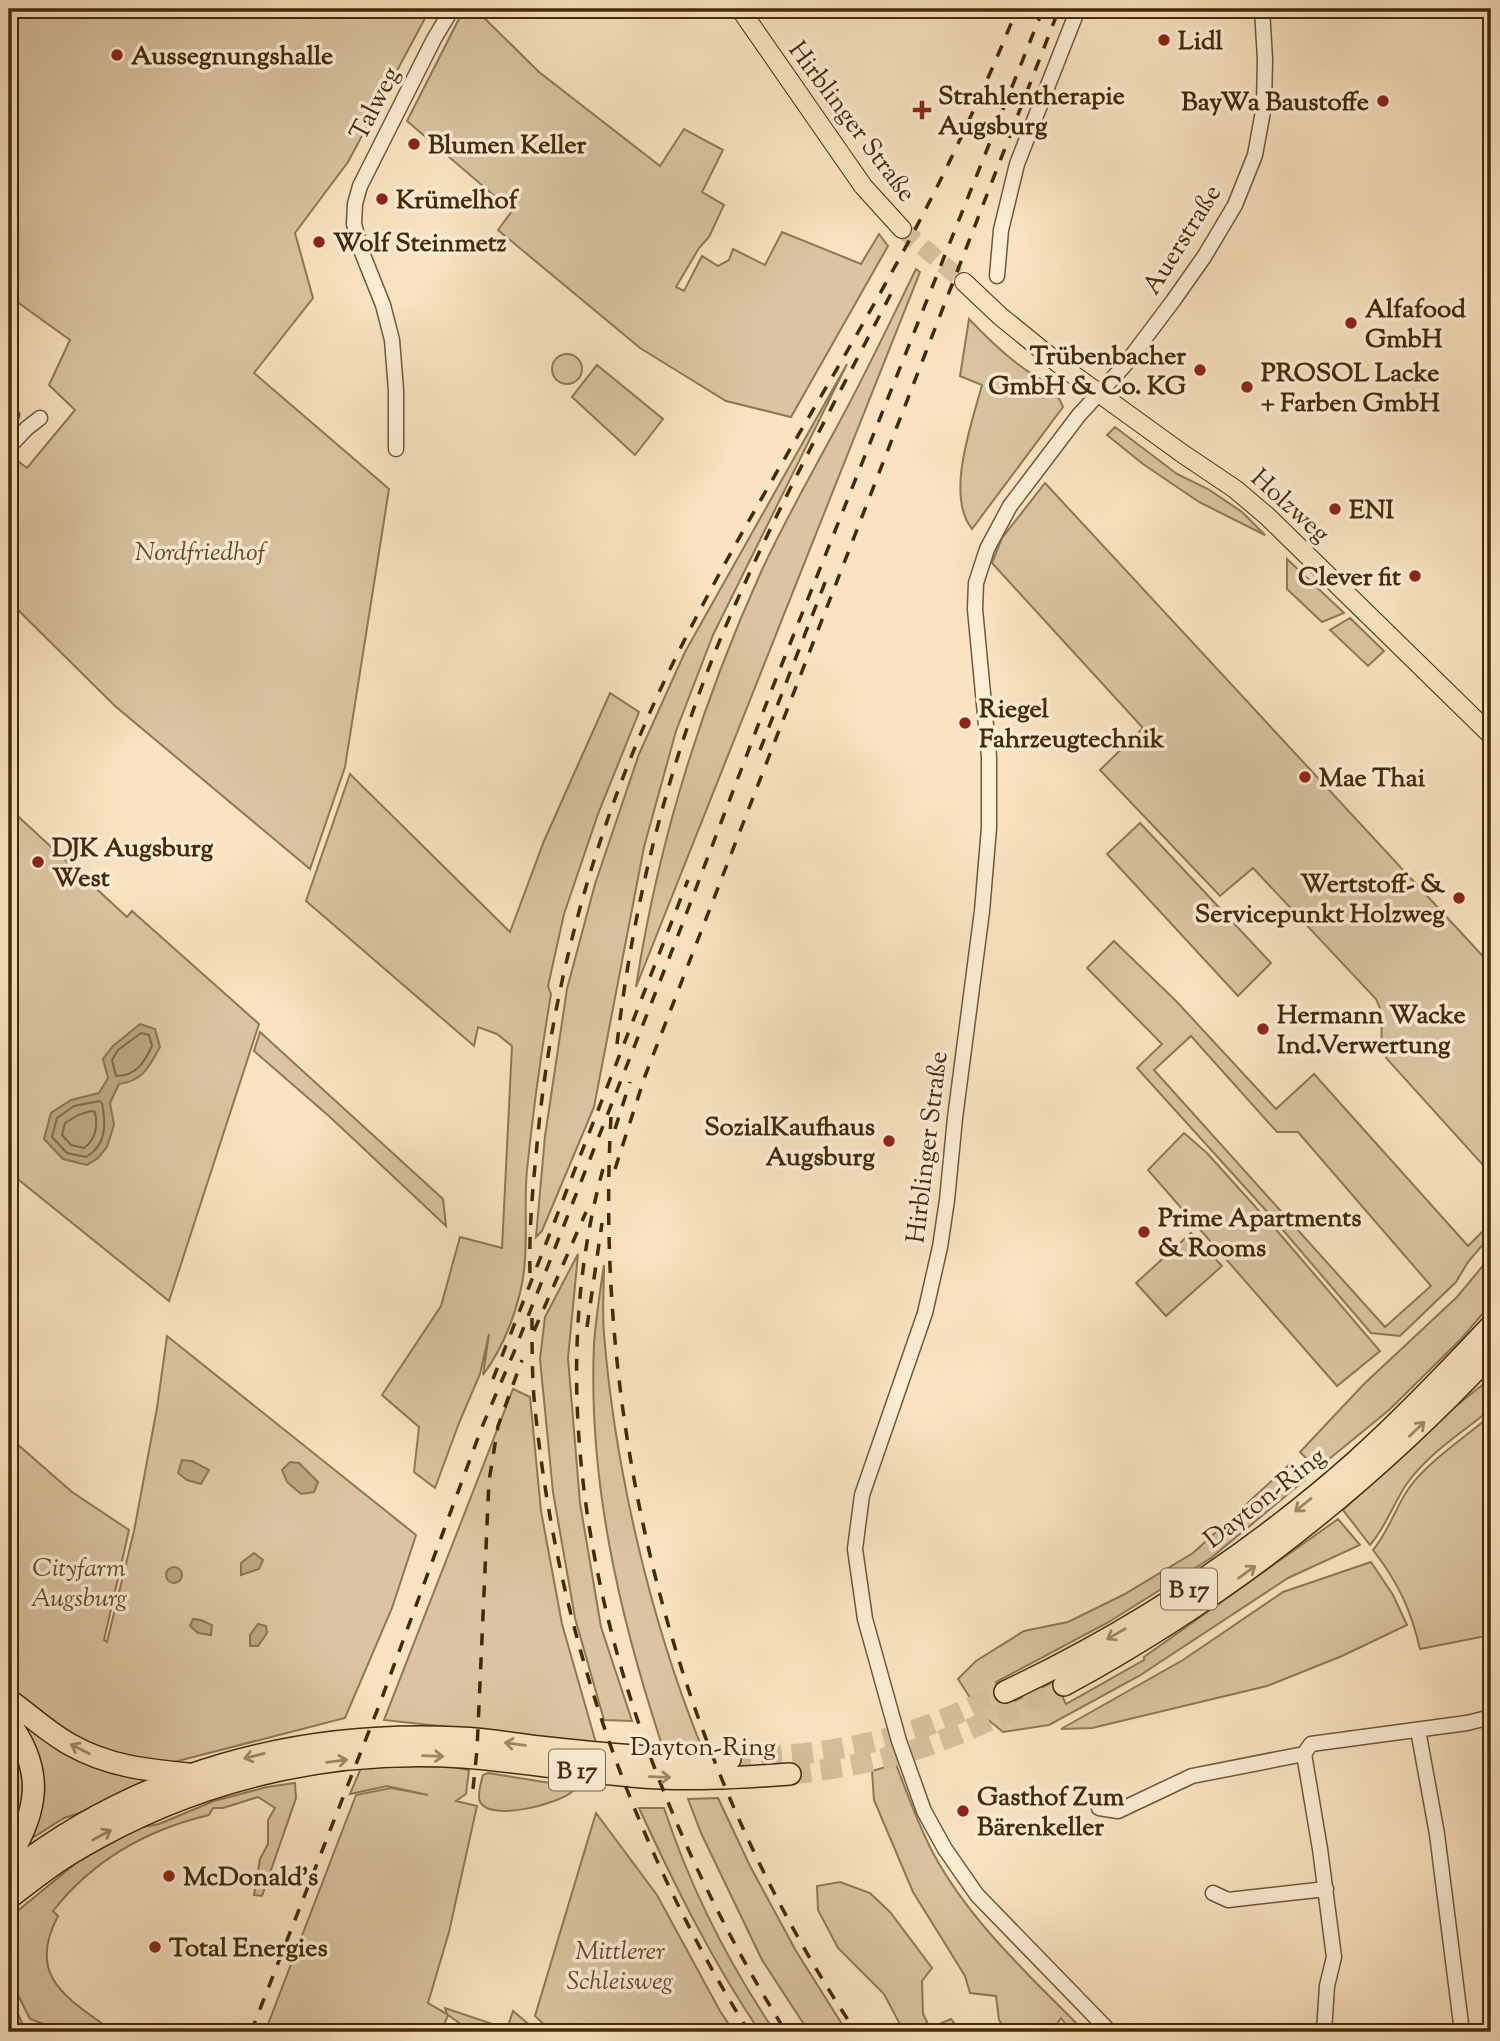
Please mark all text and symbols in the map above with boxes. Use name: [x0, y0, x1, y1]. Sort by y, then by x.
place label: Lidl: [1178, 24, 1224, 61]
marker: Lidl: [1156, 32, 1172, 48]
street label: Hirblinger Straße: [778, 34, 924, 211]
place label: Aussegnungshalle: [131, 39, 333, 76]
marker: Aussegnungshalle: [109, 47, 125, 63]
street label: Talweg: [342, 61, 411, 147]
place label: Strahlentherapie Augsburg: [938, 79, 1125, 146]
place label: BayWa Baustoffe: [1181, 85, 1369, 122]
marker: BayWa Baustoffe: [1375, 93, 1391, 109]
marker: Strahlentherapie Augsburg: [912, 100, 932, 120]
place label: Blumen Keller: [428, 128, 587, 165]
marker: Blumen Keller: [406, 136, 422, 152]
street label: Auerstraße: [1135, 178, 1232, 303]
place label: Krümelhof: [396, 183, 520, 220]
marker: Krümelhof: [374, 191, 390, 207]
place label: Wolf Steinmetz: [333, 226, 507, 263]
marker: Wolf Steinmetz: [311, 234, 327, 250]
place label: Alfafood GmbH: [1365, 292, 1466, 359]
marker: Alfafood GmbH: [1343, 315, 1359, 331]
place label: Trübenbacher GmbH & Co. KG: [988, 339, 1186, 406]
place label: PROSOL Lacke + Farben GmbH: [1261, 356, 1440, 423]
marker: Trübenbacher GmbH & Co. KG: [1192, 362, 1208, 378]
marker: PROSOL Lacke + Farben GmbH: [1239, 379, 1255, 395]
street label: Holzweg: [1242, 461, 1337, 552]
place label: ENI: [1349, 493, 1394, 530]
marker: ENI: [1327, 501, 1343, 517]
park label: Nordfriedhof: [135, 535, 267, 572]
place label: Clever fit: [1298, 560, 1401, 597]
marker: Clever fit: [1407, 568, 1423, 584]
place label: Riegel Fahrzeugtechnik: [979, 692, 1165, 759]
marker: Riegel Fahrzeugtechnik: [957, 715, 973, 731]
place label: Mae Thai: [1319, 761, 1426, 798]
marker: Mae Thai: [1297, 769, 1313, 785]
place label: DJK Augsburg West: [52, 831, 214, 898]
marker: DJK Augsburg West: [30, 854, 46, 870]
place label: Wertstoff- & Servicepunkt Holzweg: [1195, 867, 1445, 934]
marker: Wertstoff- & Servicepunkt Holzweg: [1451, 890, 1467, 906]
place label: Hermann Wacke Ind.Verwertung: [1277, 998, 1466, 1065]
marker: Hermann Wacke Ind.Verwertung: [1255, 1021, 1271, 1037]
street label: Hirblinger Straße: [898, 1049, 959, 1245]
place label: SozialKaufhaus Augsburg: [704, 1110, 875, 1177]
marker: SozialKaufhaus Augsburg: [881, 1133, 897, 1149]
place label: Prime Apartments & Rooms: [1158, 1201, 1361, 1268]
marker: Prime Apartments & Rooms: [1136, 1224, 1152, 1240]
one-way arrow: [1407, 1421, 1425, 1438]
street label: Dayton-Ring: [1197, 1439, 1334, 1559]
one-way arrow: [1295, 1497, 1313, 1513]
park label: Cityfarm Augsburg: [30, 1551, 128, 1618]
one-way arrow: [1237, 1564, 1256, 1579]
road number: B 17: [1161, 1568, 1217, 1610]
one-way arrow: [1107, 1627, 1127, 1641]
street label: Dayton-Ring: [630, 1730, 776, 1767]
one-way arrow: [504, 1738, 527, 1751]
one-way arrow: [70, 1742, 91, 1756]
one-way arrow: [244, 1750, 266, 1763]
one-way arrow: [422, 1750, 445, 1763]
road number: B 17: [549, 1750, 605, 1790]
one-way arrow: [325, 1754, 348, 1767]
one-way arrow: [648, 1771, 671, 1784]
place label: Gasthof Zum Bärenkeller: [977, 1780, 1125, 1847]
marker: Gasthof Zum Bärenkeller: [955, 1803, 971, 1819]
one-way arrow: [92, 1828, 112, 1842]
place label: McDonald's: [183, 1860, 318, 1897]
marker: McDonald's: [161, 1868, 177, 1884]
place label: Total Energies: [169, 1931, 328, 1968]
park label: Mittlerer Schleisweg: [567, 1934, 673, 2001]
marker: Total Energies: [147, 1939, 163, 1955]

